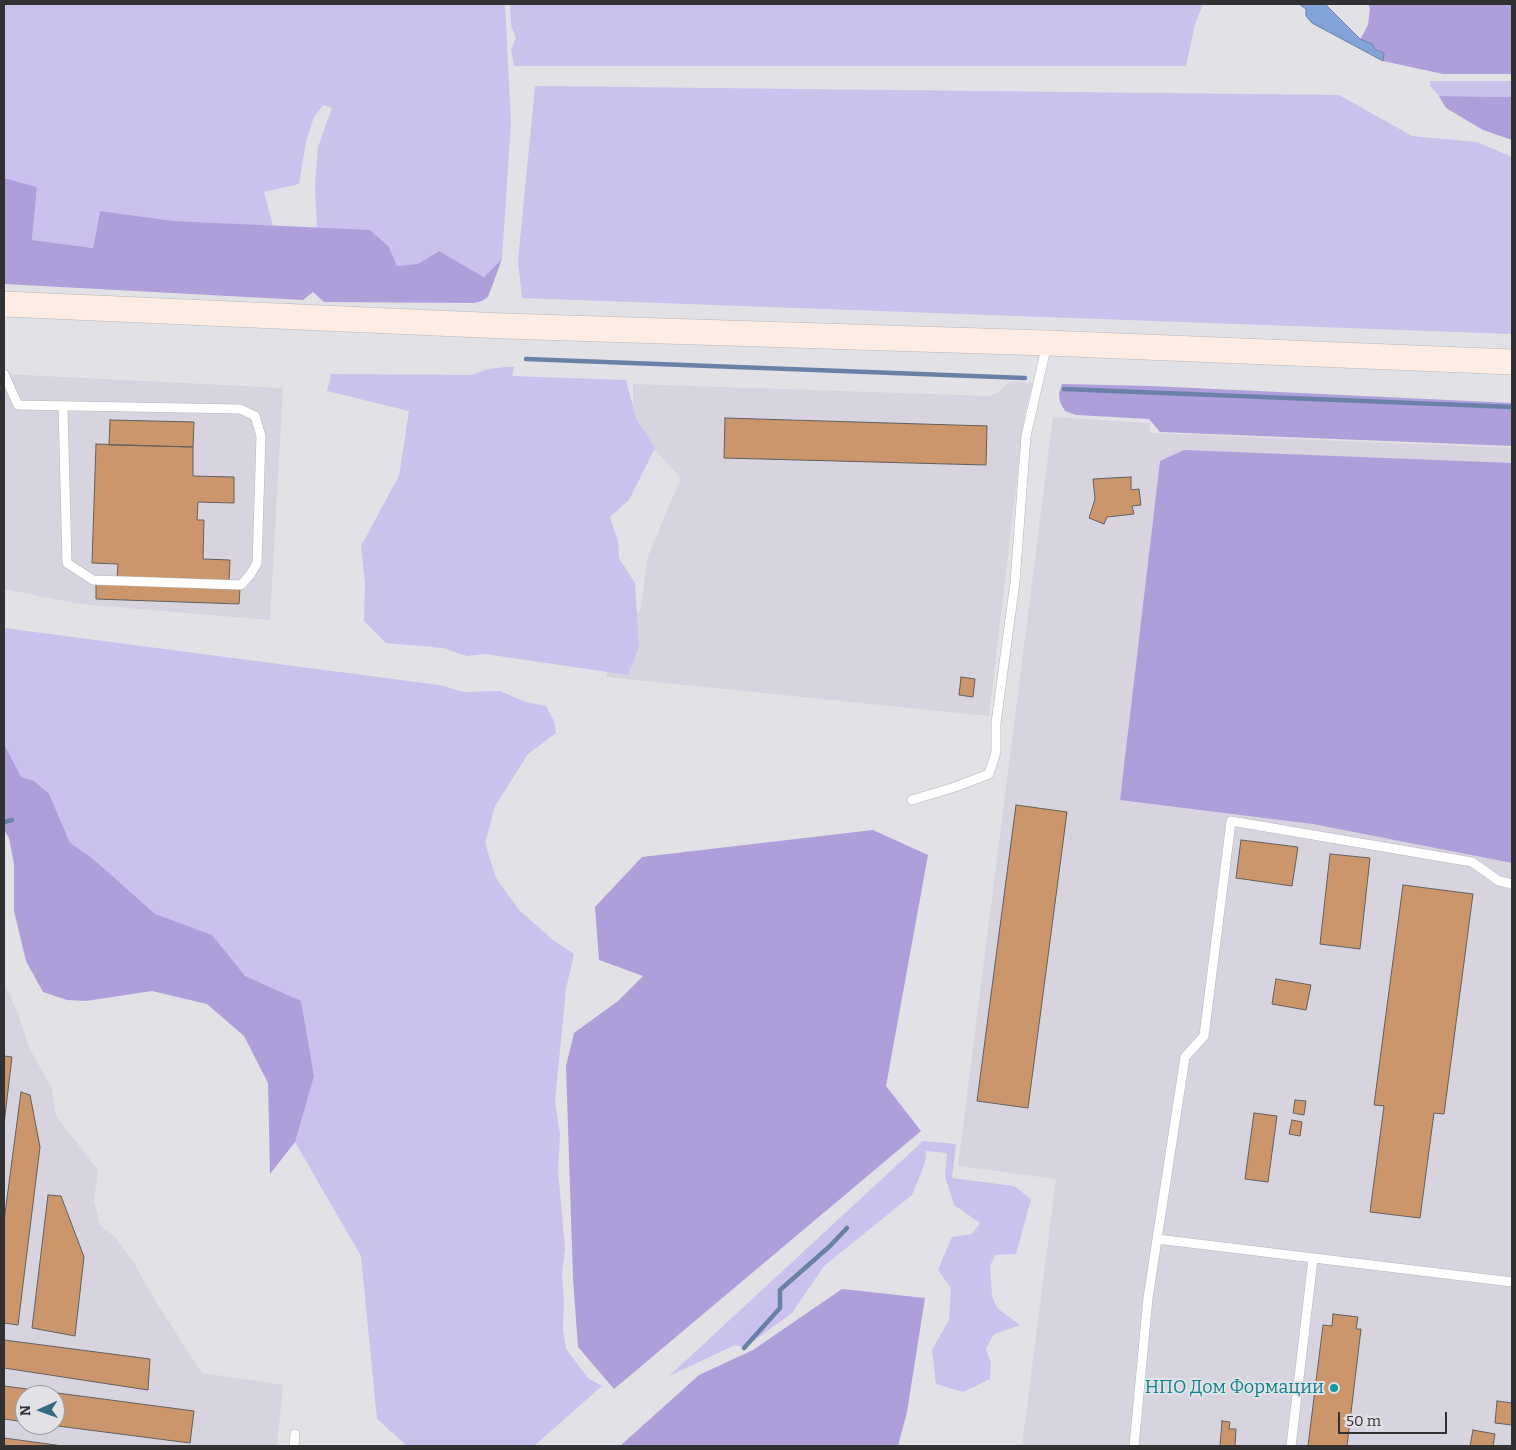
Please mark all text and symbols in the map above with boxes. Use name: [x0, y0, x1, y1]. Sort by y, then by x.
place label: НПО Дом Формации: [1145, 1377, 1324, 1399]
marker: НПО Дом Формации: [1328, 1382, 1340, 1394]
north arrow: [15, 1385, 65, 1435]
scale bar: [1341, 1402, 1450, 1434]
text: N: [17, 1405, 34, 1416]
text: 50 m: [1346, 1412, 1381, 1430]

